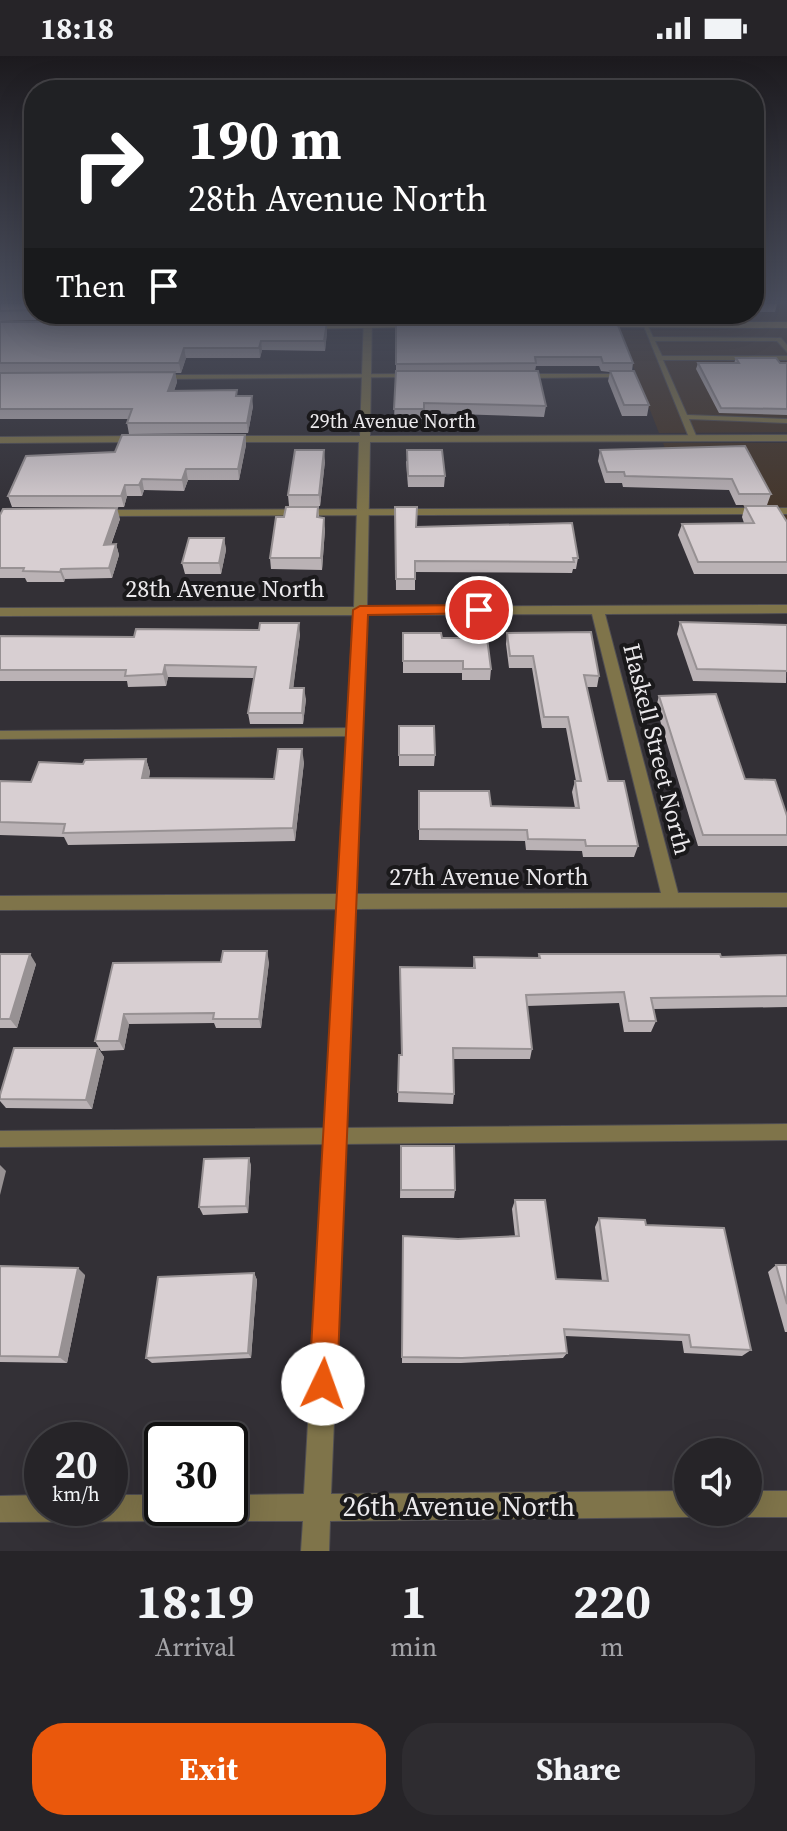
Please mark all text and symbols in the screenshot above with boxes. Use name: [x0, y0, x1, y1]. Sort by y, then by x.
text: 18:18: [40, 8, 114, 49]
text: 190 m: [188, 101, 342, 178]
icon: right: [56, 112, 160, 216]
text: 28th Avenue North: [188, 174, 487, 223]
icon: arrive: [142, 264, 186, 308]
text: Then: [56, 266, 126, 307]
street label: 29th Avenue North: [310, 407, 476, 435]
street label: 28th Avenue North: [125, 572, 325, 605]
pin: [445, 576, 513, 644]
icon: arrive: [457, 588, 501, 632]
street label: Haskell Street North: [615, 640, 700, 858]
street label: 27th Avenue North: [389, 860, 589, 893]
position arrow: [281, 1342, 365, 1426]
speed limit sign: 30: [144, 1422, 248, 1526]
text: 20: [54, 1437, 98, 1491]
map controls: [674, 1438, 762, 1526]
button: sound: [674, 1438, 762, 1526]
text: km/h: [52, 1480, 100, 1508]
street label: 26th Avenue North: [343, 1487, 575, 1525]
text: 18:19: [136, 1568, 254, 1634]
text: 1: [401, 1568, 427, 1634]
text: 220: [573, 1568, 651, 1634]
text: Arrival: [155, 1629, 235, 1665]
text: min: [390, 1629, 437, 1665]
text: m: [600, 1629, 624, 1665]
button: Exit: [32, 1723, 386, 1815]
button: Share: [402, 1723, 755, 1815]

